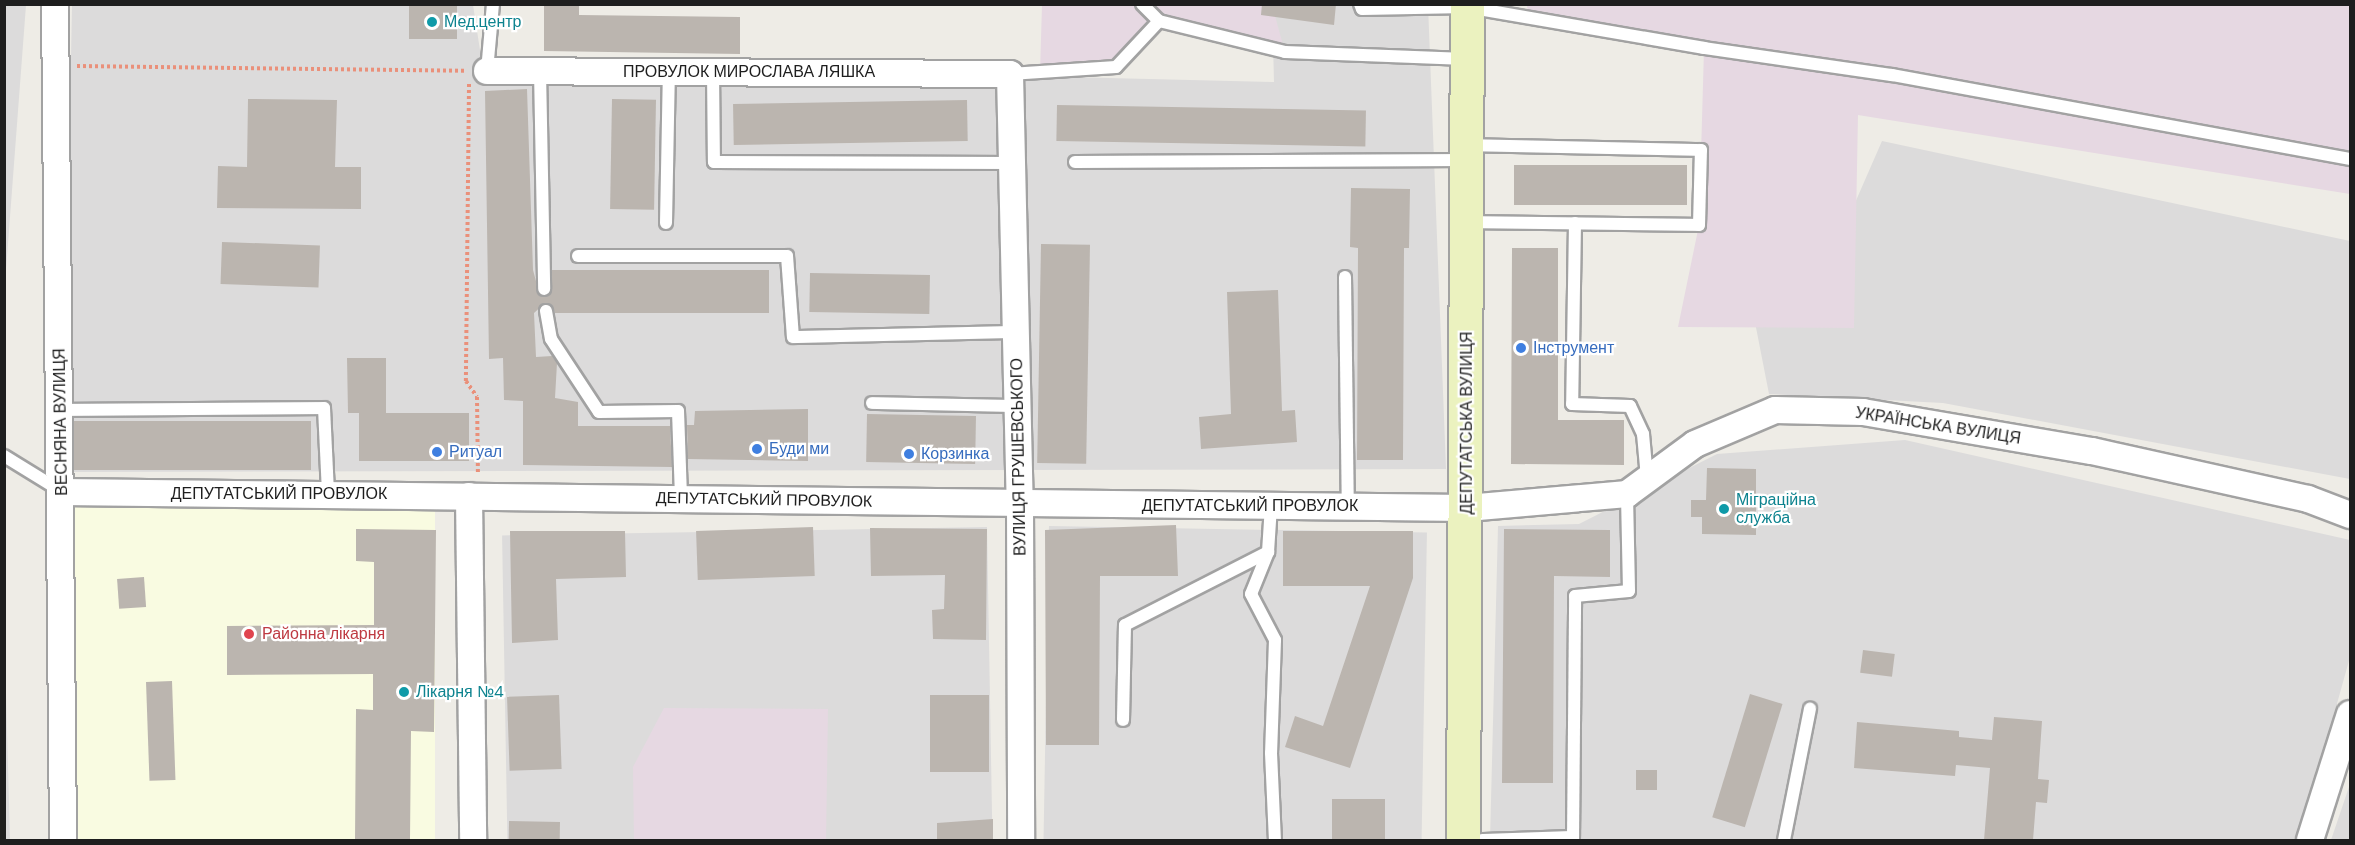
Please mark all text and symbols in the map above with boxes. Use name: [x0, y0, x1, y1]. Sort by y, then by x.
place label: Мед.центр: [444, 12, 522, 32]
marker: Мед.центр: [425, 15, 439, 29]
street label: ПРОВУЛОК МИРОСЛАВА ЛЯШКА: [623, 62, 875, 82]
street label: ДЕПУТАТСЬКА ВУЛИЦЯ: [1457, 331, 1477, 515]
place label: Інструмент: [1533, 338, 1614, 358]
marker: Інструмент: [1514, 341, 1528, 355]
street label: ВЕСНЯНА ВУЛИЦЯ: [50, 348, 72, 496]
street label: ВУЛИЦЯ ГРУШЕВСЬКОГО: [1008, 358, 1030, 556]
street label: УКРАЇНСЬКА ВУЛИЦЯ: [1854, 403, 2022, 449]
place label: Буди ми: [769, 439, 829, 459]
place label: Ритуал: [449, 442, 502, 462]
marker: Буди ми: [750, 442, 764, 456]
place label: Корзинка: [921, 444, 989, 464]
marker: Ритуал: [430, 445, 444, 459]
marker: Корзинка: [902, 447, 916, 461]
street label: ДЕПУТАТСЬКИЙ ПРОВУЛОК: [171, 484, 387, 504]
street label: ДЕПУТАТСЬКИЙ ПРОВУЛОК: [656, 489, 872, 511]
place label: Міграційна служба: [1736, 490, 1816, 528]
street label: ДЕПУТАТСЬКИЙ ПРОВУЛОК: [1142, 496, 1358, 516]
marker: Міграційна служба: [1717, 502, 1731, 516]
place label: Районна лікарня: [262, 624, 385, 644]
marker: Районна лікарня: [240, 625, 258, 643]
place label: Лікарня №4: [416, 682, 504, 702]
marker: Лікарня №4: [397, 685, 411, 699]

